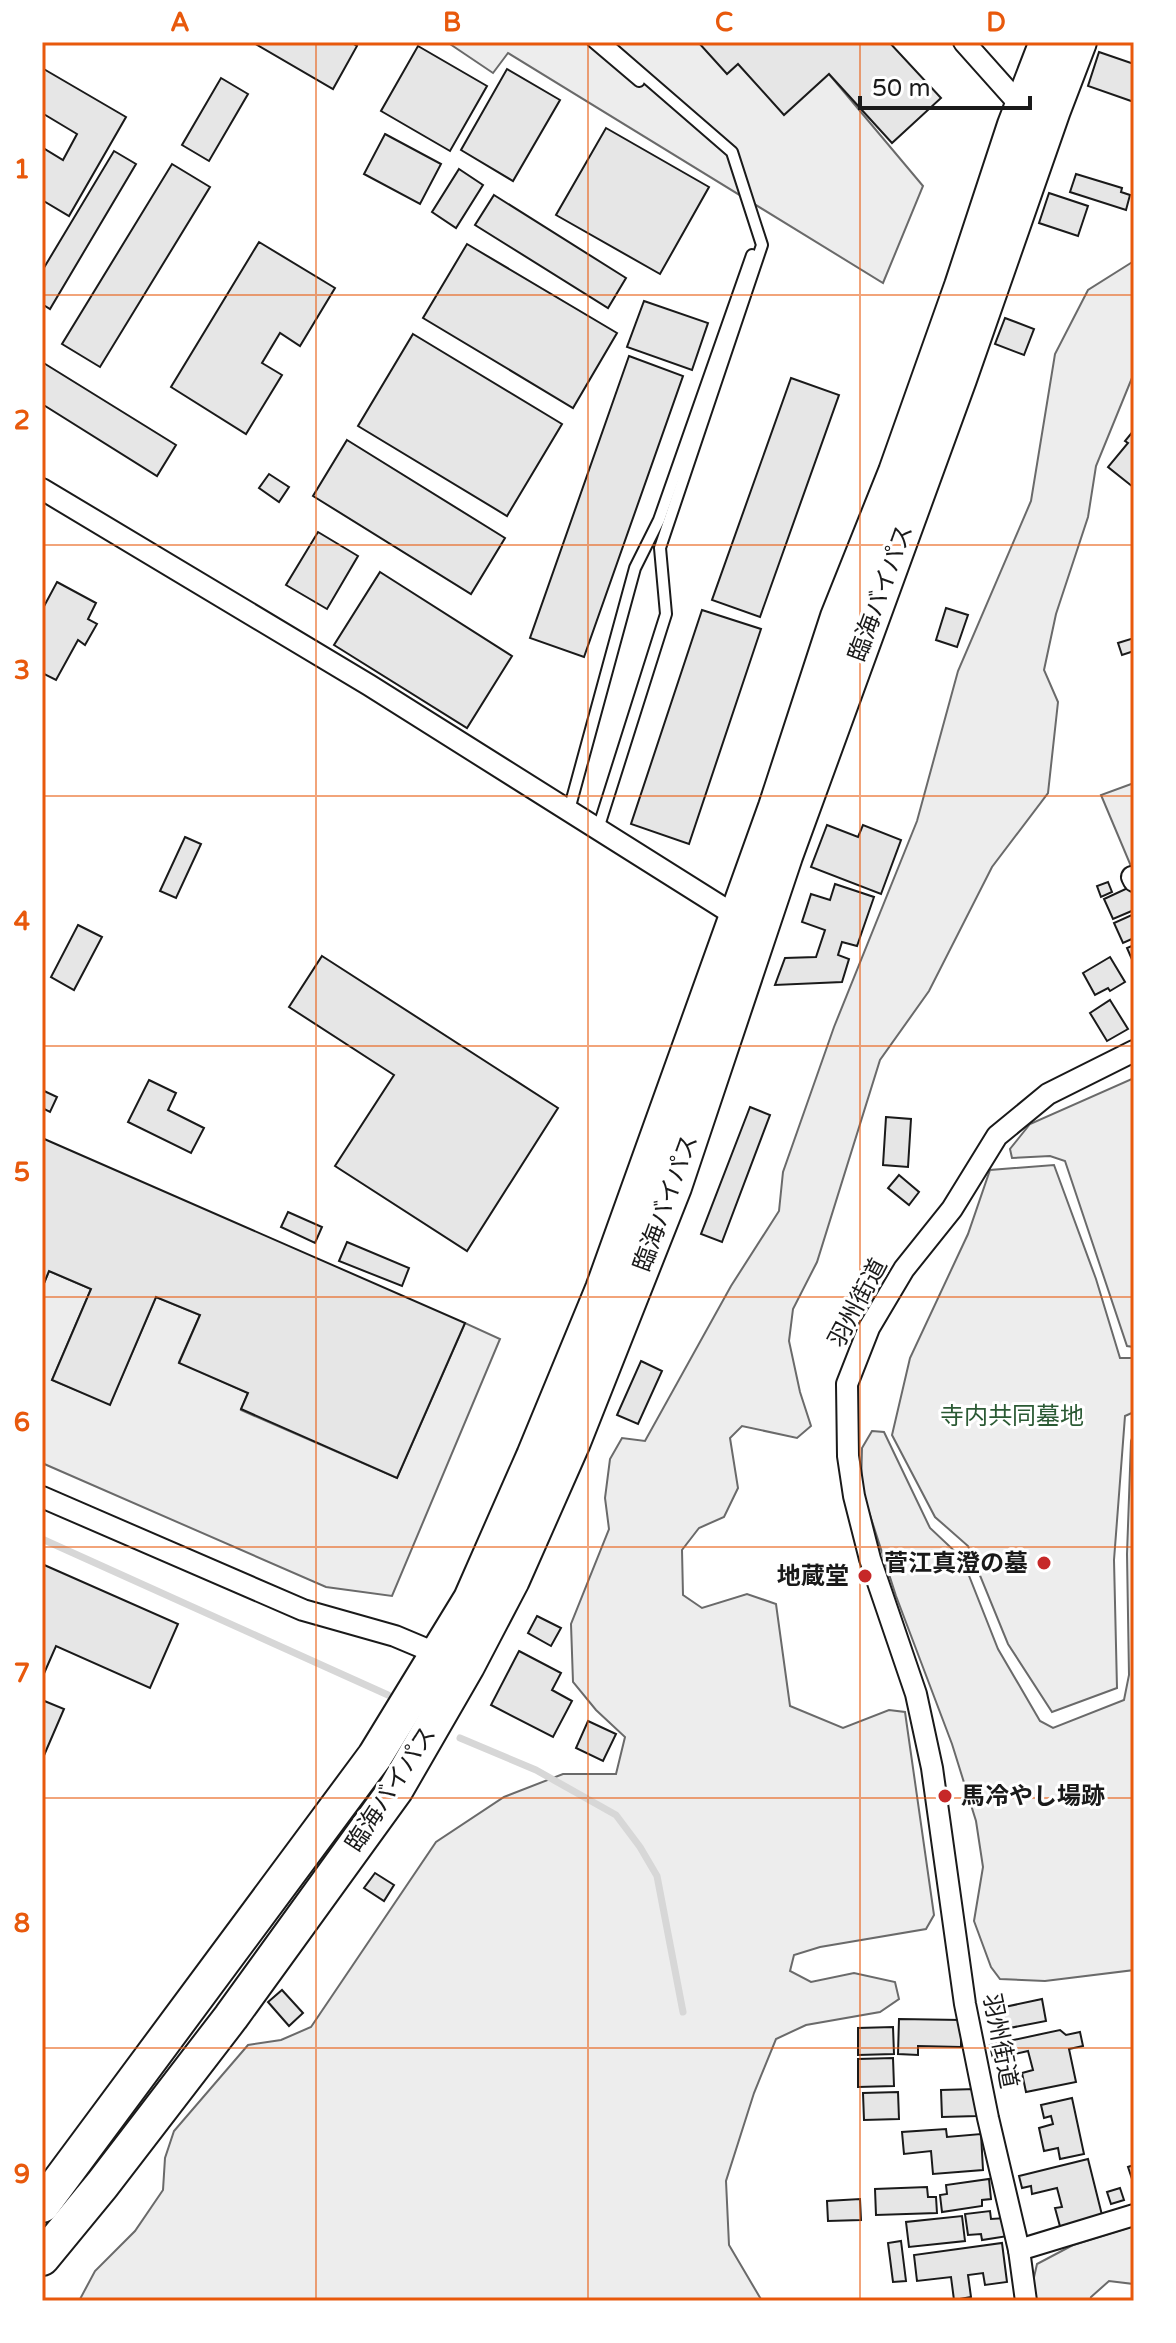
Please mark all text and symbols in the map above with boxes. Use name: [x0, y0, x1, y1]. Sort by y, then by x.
text: A: [170, 7, 190, 38]
text: B: [443, 7, 461, 38]
text: C: [715, 7, 733, 38]
text: D: [986, 7, 1006, 38]
scale bar: [860, 60, 1030, 110]
text: 50 m: [872, 74, 930, 103]
text: 1: [14, 154, 30, 185]
text: 2: [14, 405, 30, 436]
street label: 臨海バイパス: [843, 521, 919, 665]
text: 3: [14, 655, 30, 686]
text: 4: [14, 906, 30, 937]
street label: 臨海バイパス: [628, 1131, 704, 1275]
text: 5: [14, 1157, 30, 1188]
street label: 羽州街道: [823, 1254, 893, 1352]
park label: 寺内共同墓地: [940, 1402, 1084, 1431]
text: 6: [14, 1407, 30, 1438]
place label: 菅江真澄の墓: [884, 1549, 1028, 1578]
marker: 菅江真澄の墓: [1035, 1554, 1053, 1572]
place label: 地蔵堂: [777, 1562, 849, 1591]
marker: 地蔵堂: [856, 1567, 874, 1585]
text: 7: [14, 1658, 30, 1689]
street label: 臨海バイパス: [340, 1721, 442, 1857]
place label: 馬冷やし場跡: [961, 1782, 1105, 1811]
marker: 馬冷やし場跡: [936, 1787, 954, 1805]
text: 8: [14, 1908, 30, 1939]
street label: 羽州街道: [977, 1991, 1023, 2091]
text: 9: [14, 2159, 30, 2190]

